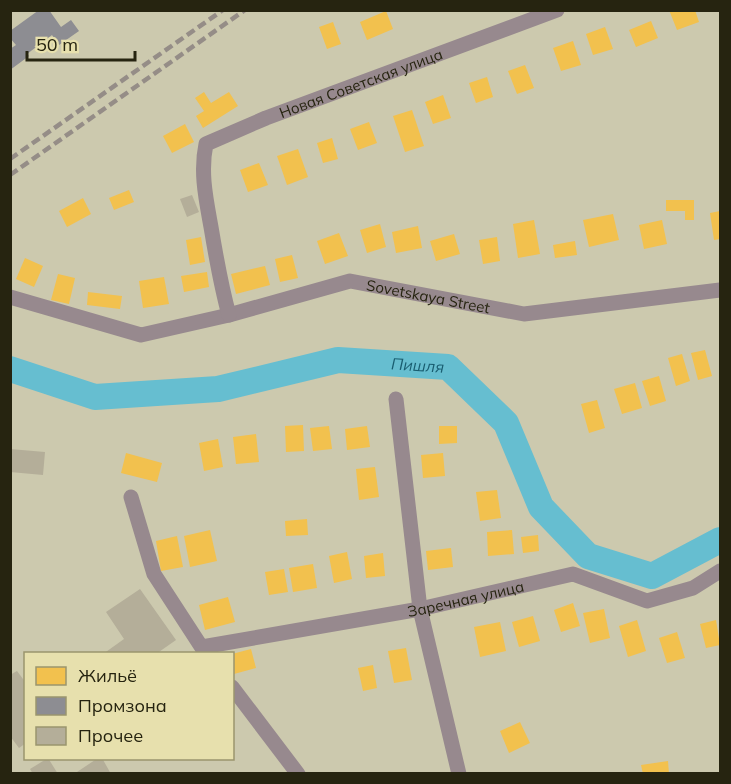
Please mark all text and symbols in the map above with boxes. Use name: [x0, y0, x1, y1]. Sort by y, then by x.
scale bar: [27, 24, 135, 62]
text: 50 m: [36, 33, 78, 56]
street label: Новая Советская улица: [276, 44, 445, 122]
street label: Sovetskaya Street: [365, 275, 492, 317]
water label: Пишля: [391, 353, 445, 377]
street label: Заречная улица: [406, 576, 526, 621]
legend: [24, 652, 234, 760]
text: Жильё: [78, 664, 137, 687]
text: Промзона: [78, 694, 167, 717]
text: Прочее: [78, 724, 143, 747]

